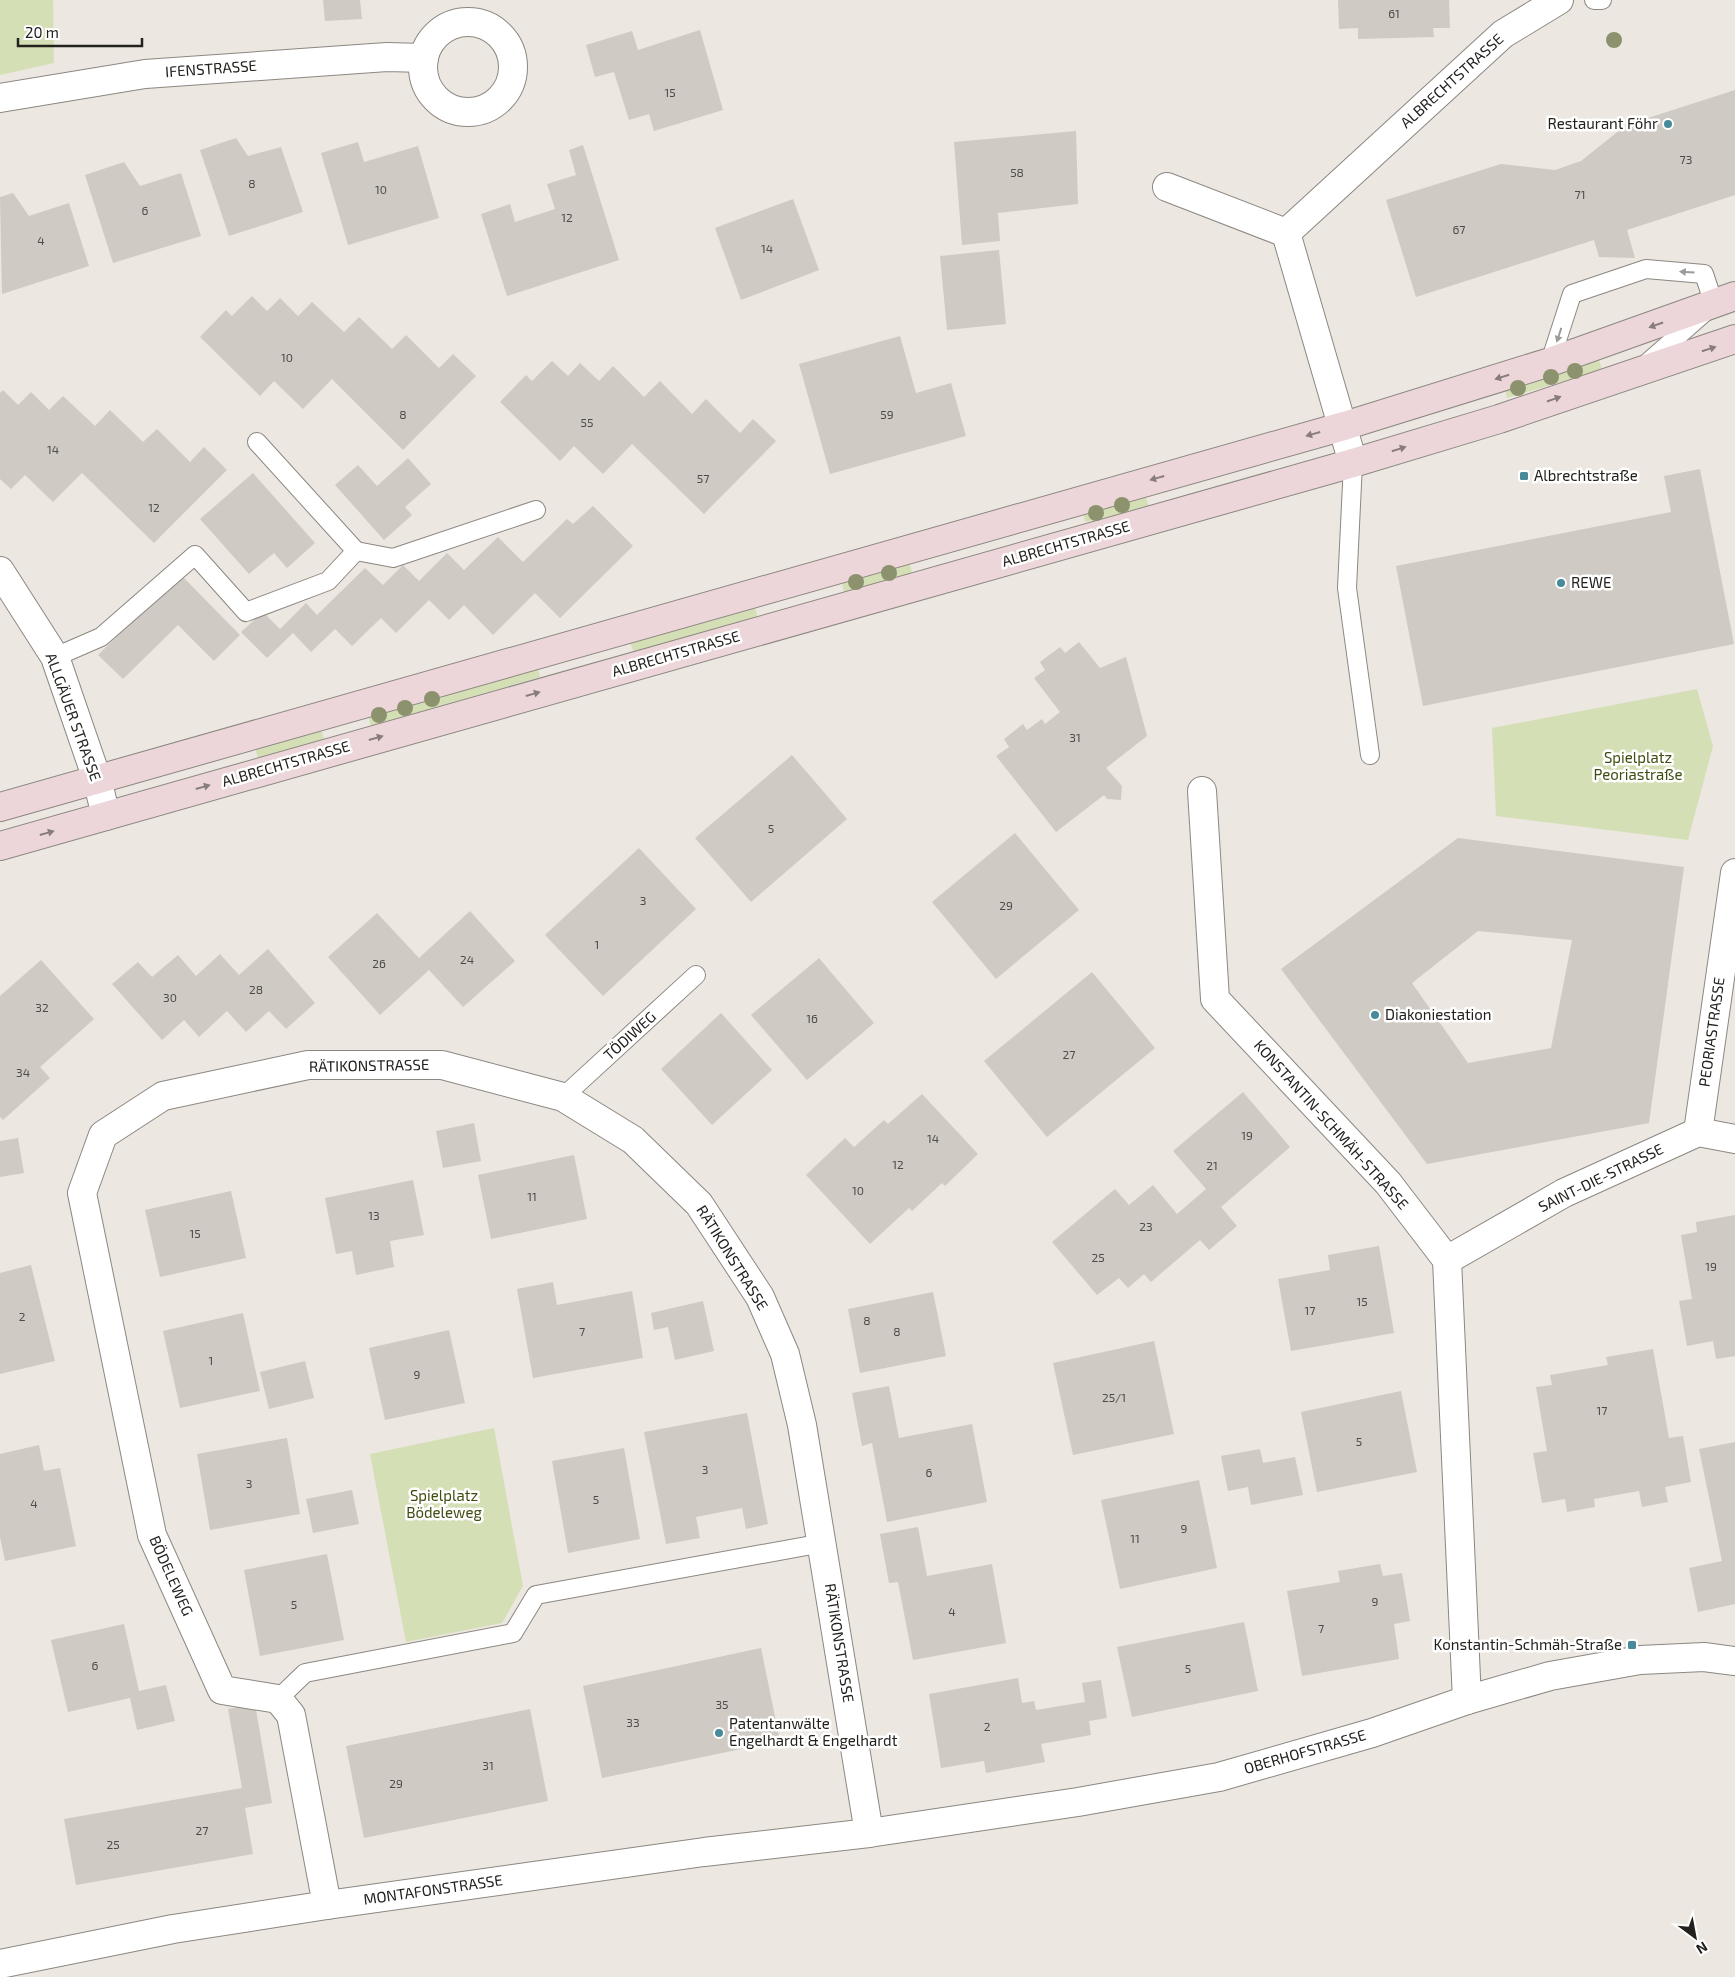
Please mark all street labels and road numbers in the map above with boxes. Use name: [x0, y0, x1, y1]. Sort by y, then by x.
street label: ALBRECHTSTRASSE: [1396, 29, 1506, 131]
street label: IFENSTRASSE: [164, 56, 257, 80]
street label: ALBRECHTSTRASSE: [1000, 516, 1132, 570]
street label: ALBRECHTSTRASSE: [610, 626, 742, 680]
street label: ALLGÄUER STRASSE: [42, 650, 106, 783]
street label: ALBRECHTSTRASSE: [220, 736, 352, 790]
street label: PEORIASTRASSE: [1694, 976, 1728, 1088]
street label: TÖDIWEG: [599, 1007, 659, 1063]
street label: KONSTANTIN-SCHMÄH-STRASSE: [1251, 1036, 1413, 1213]
street label: RÄTIKONSTRASSE: [309, 1055, 429, 1075]
street label: SAINT-DIE-STRASSE: [1535, 1139, 1666, 1215]
street label: RÄTIKONSTRASSE: [693, 1202, 772, 1313]
street label: BÖDELEWEG: [146, 1533, 198, 1618]
street label: RÄTIKONSTRASSE: [822, 1582, 858, 1704]
street label: OBERHOFSTRASSE: [1242, 1725, 1368, 1777]
street label: MONTAFONSTRASSE: [362, 1870, 504, 1908]

